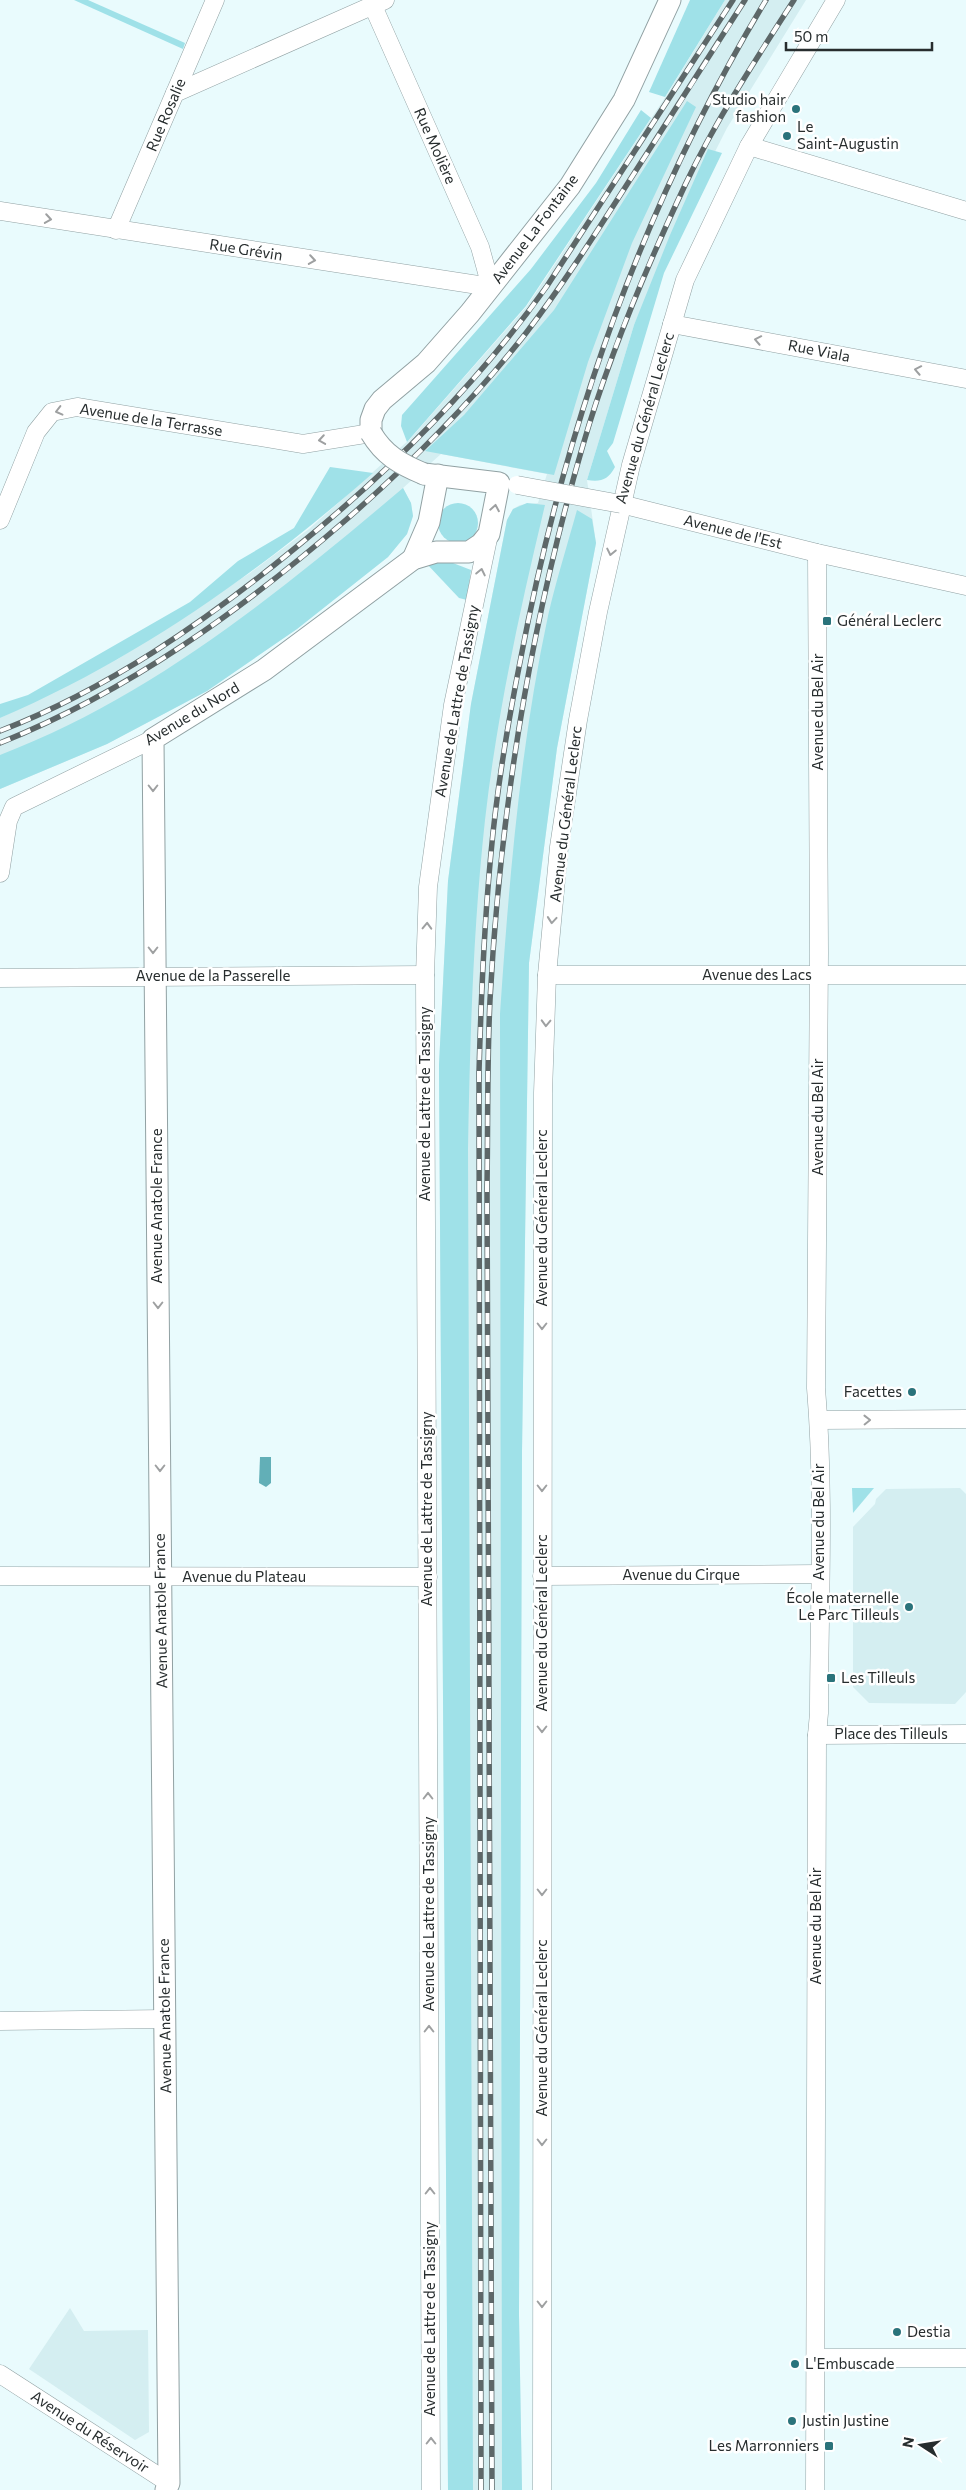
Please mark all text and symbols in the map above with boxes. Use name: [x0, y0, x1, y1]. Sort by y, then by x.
scale bar: [786, 20, 932, 52]
text: 50 m: [794, 27, 828, 45]
street label: Rue Rosalie: [142, 75, 189, 154]
place label: Studio hair fashion: [712, 90, 786, 125]
marker: Studio hair fashion: [790, 103, 802, 115]
street label: Rue Molière: [411, 105, 461, 187]
place label: Le Saint-Augustin: [797, 117, 899, 152]
marker: Le Saint-Augustin: [781, 130, 793, 142]
street label: Avenue La Fontaine: [487, 170, 581, 287]
one-way arrow: [44, 213, 52, 223]
street label: Rue Grévin: [208, 234, 284, 264]
one-way arrow: [308, 255, 317, 265]
street label: Avenue du Général Leclerc: [611, 330, 677, 505]
one-way arrow: [754, 335, 763, 346]
street label: Rue Viala: [787, 335, 852, 365]
one-way arrow: [914, 365, 922, 376]
street label: Avenue de la Terrasse: [78, 399, 224, 439]
one-way arrow: [54, 405, 63, 416]
one-way arrow: [318, 435, 327, 445]
one-way arrow: [489, 504, 499, 513]
street label: Avenue de l'Est: [682, 510, 784, 552]
one-way arrow: [606, 547, 617, 556]
one-way arrow: [475, 567, 486, 576]
street label: Avenue de Lattre de Tassigny: [430, 603, 482, 798]
place label: Général Leclerc: [837, 611, 942, 629]
marker: Général Leclerc: [821, 615, 833, 627]
street label: Avenue du Bel Air: [808, 653, 826, 771]
street label: Avenue du Nord: [141, 678, 242, 749]
street label: Avenue du Général Leclerc: [545, 725, 585, 903]
one-way arrow: [148, 784, 158, 792]
one-way arrow: [547, 916, 558, 924]
one-way arrow: [422, 922, 432, 930]
one-way arrow: [148, 946, 159, 954]
street label: Avenue des Lacs: [702, 965, 812, 983]
street label: Avenue de la Passerelle: [136, 966, 291, 984]
street label: Avenue de Lattre de Tassigny: [415, 1006, 433, 1202]
one-way arrow: [540, 1020, 551, 1028]
street label: Avenue du Bel Air: [808, 1058, 826, 1176]
street label: Avenue Anatole France: [147, 1128, 165, 1284]
street label: Avenue du Général Leclerc: [532, 1129, 550, 1307]
one-way arrow: [153, 1302, 163, 1309]
one-way arrow: [537, 1322, 547, 1330]
place label: Facettes: [844, 1382, 902, 1400]
marker: Facettes: [906, 1386, 918, 1398]
street label: Avenue de Lattre de Tassigny: [417, 1411, 435, 1607]
one-way arrow: [864, 1415, 872, 1425]
street label: Avenue du Bel Air: [809, 1463, 827, 1581]
one-way arrow: [154, 1464, 165, 1472]
one-way arrow: [537, 1485, 547, 1493]
street label: Avenue Anatole France: [150, 1533, 170, 1689]
street label: Avenue du Général Leclerc: [532, 1534, 550, 1712]
street label: Avenue du Cirque: [622, 1565, 740, 1583]
street label: Avenue du Plateau: [182, 1567, 306, 1585]
place label: École maternelle Le Parc Tilleuls: [786, 1587, 899, 1623]
marker: École maternelle Le Parc Tilleuls: [903, 1601, 915, 1613]
place label: Les Tilleuls: [841, 1668, 915, 1686]
marker: Les Tilleuls: [825, 1672, 837, 1684]
street label: Place des Tilleuls: [834, 1724, 948, 1742]
one-way arrow: [537, 1726, 547, 1734]
one-way arrow: [423, 1792, 433, 1800]
street label: Avenue de Lattre de Tassigny: [419, 1816, 437, 2012]
street label: Avenue du Bel Air: [806, 1867, 824, 1985]
one-way arrow: [537, 1888, 547, 1896]
street label: Avenue Anatole France: [154, 1938, 174, 2094]
street label: Avenue du Général Leclerc: [532, 1939, 550, 2117]
one-way arrow: [424, 2025, 434, 2032]
one-way arrow: [537, 2138, 547, 2146]
one-way arrow: [425, 2187, 435, 2195]
street label: Avenue de Lattre de Tassigny: [420, 2221, 438, 2417]
one-way arrow: [537, 2301, 547, 2309]
place label: Destia: [907, 2322, 951, 2340]
marker: Destia: [891, 2326, 903, 2338]
place label: L'Embuscade: [805, 2354, 895, 2372]
marker: L'Embuscade: [789, 2358, 801, 2370]
street label: Avenue du Réservoir: [28, 2386, 153, 2476]
place label: Justin Justine: [802, 2411, 889, 2429]
marker: Justin Justine: [786, 2415, 798, 2427]
north arrow: [896, 2420, 946, 2470]
text: N: [898, 2435, 917, 2449]
place label: Les Marronniers: [709, 2436, 819, 2454]
one-way arrow: [426, 2437, 436, 2445]
marker: Les Marronniers: [823, 2440, 835, 2452]

